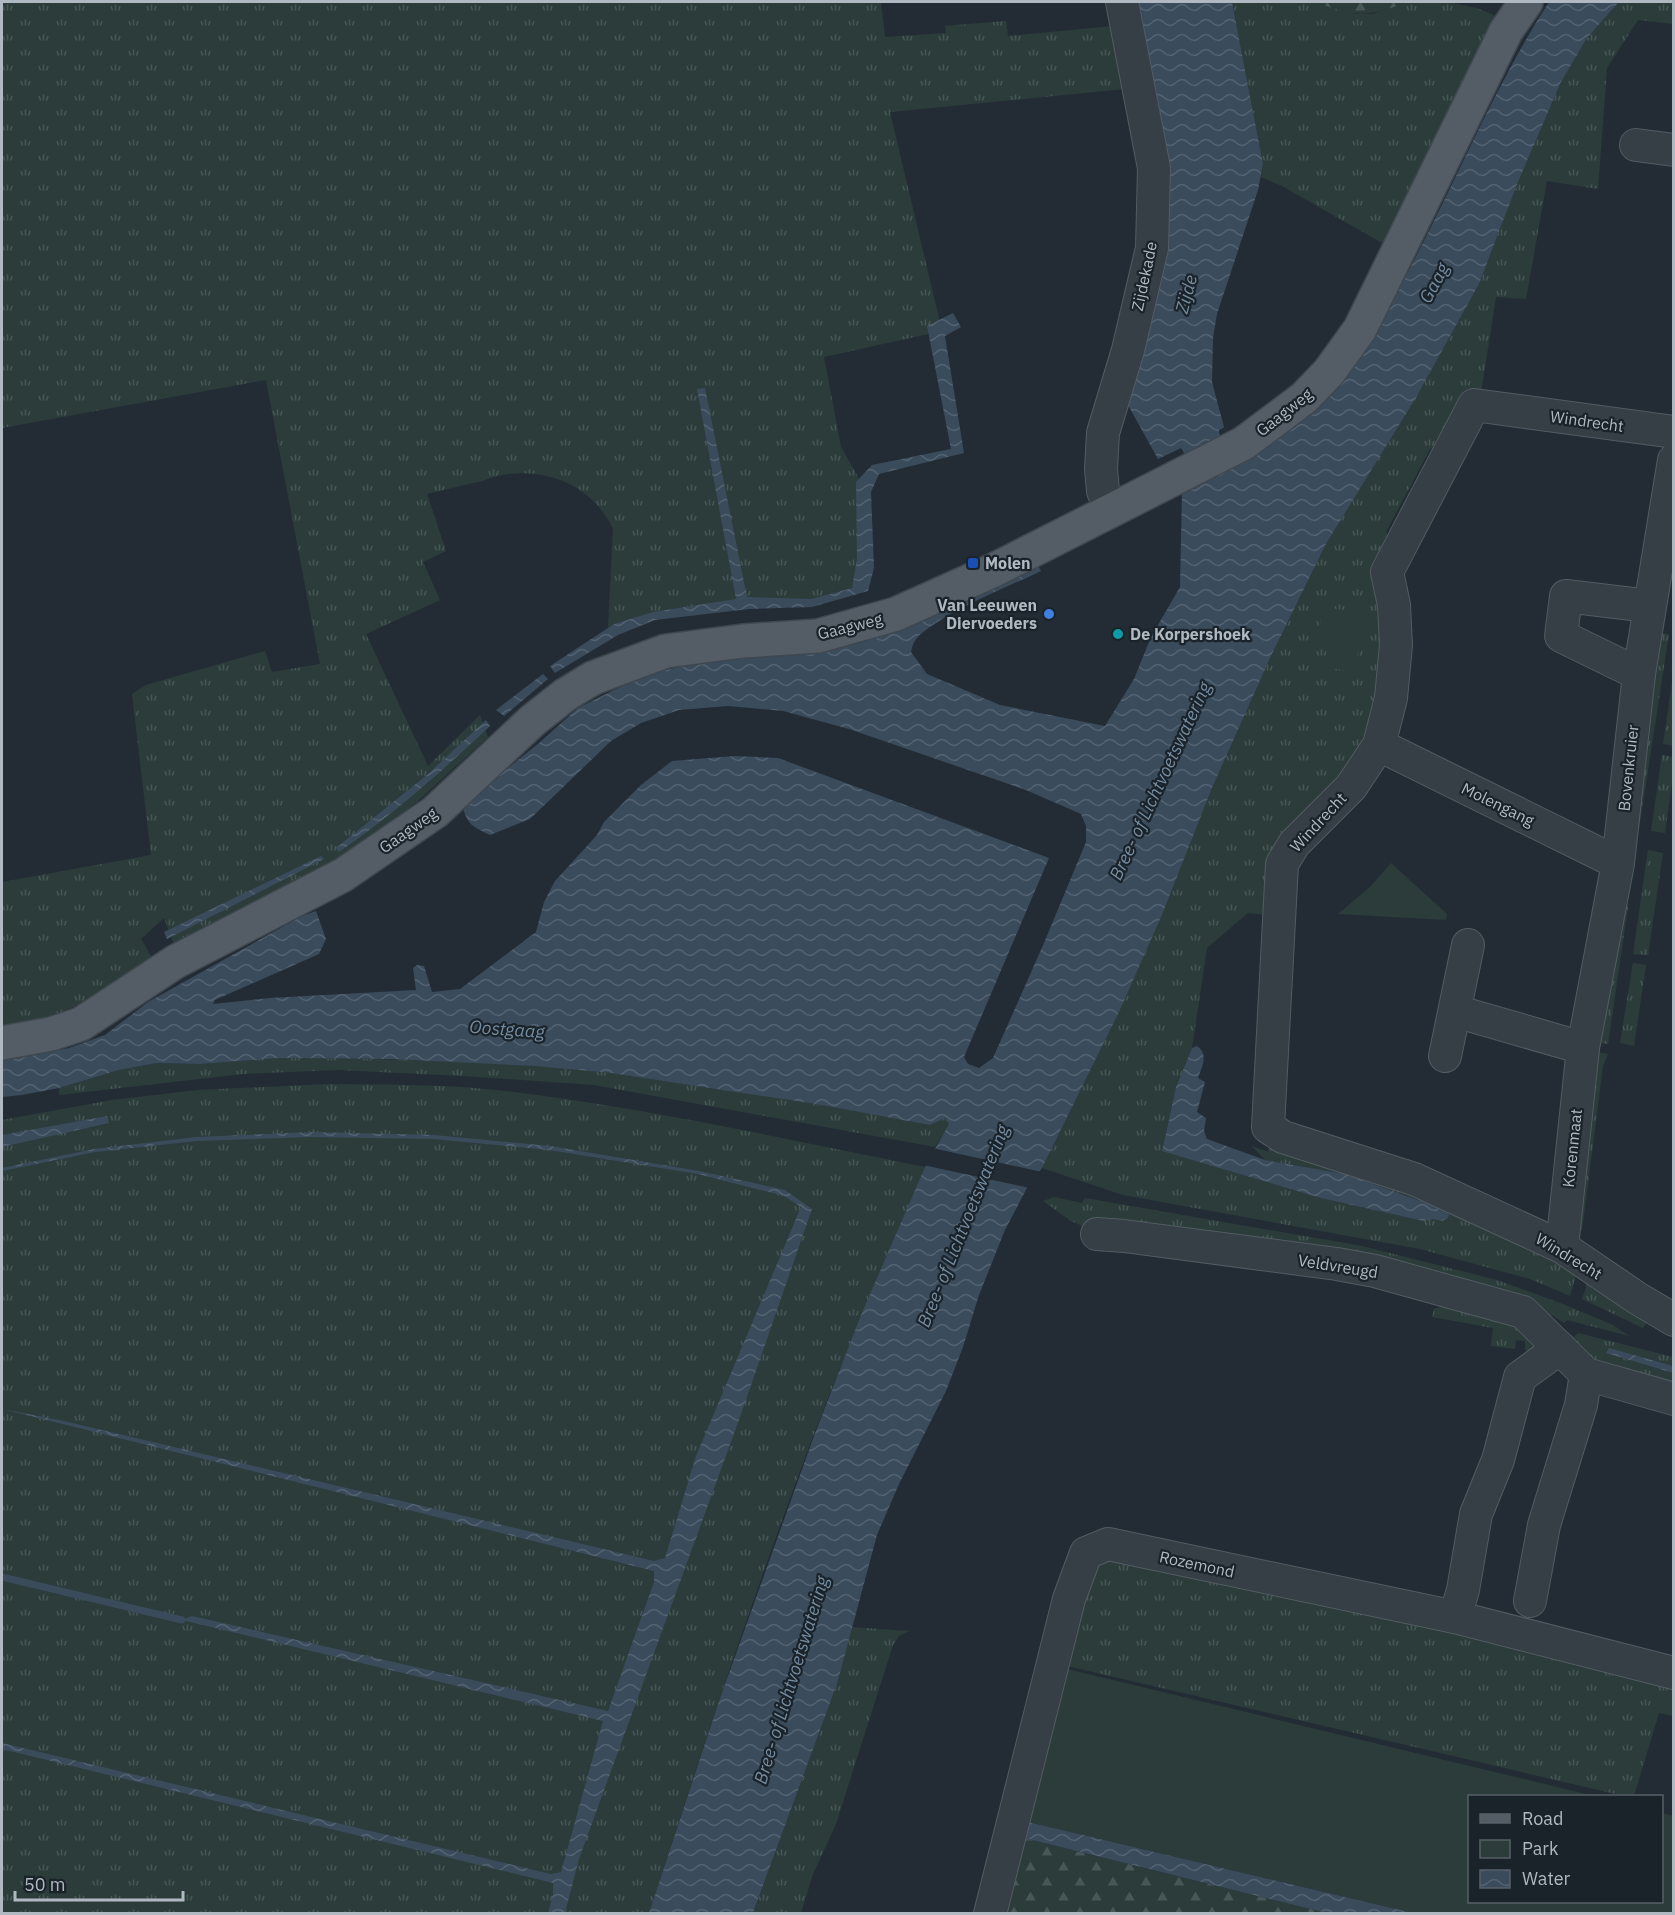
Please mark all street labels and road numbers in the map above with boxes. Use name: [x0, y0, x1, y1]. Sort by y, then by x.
street label: Zijdekade: [1127, 239, 1161, 312]
street label: Gaagweg: [1252, 383, 1317, 440]
street label: Windrecht: [1549, 406, 1625, 436]
street label: Gaagweg: [815, 608, 885, 644]
street label: Bovenkruier: [1614, 724, 1643, 812]
street label: Molengang: [1458, 778, 1538, 830]
street label: Windrecht: [1285, 788, 1351, 856]
street label: Gaagweg: [375, 803, 441, 857]
street label: Korenmaat: [1558, 1108, 1586, 1188]
street label: Windrecht: [1532, 1228, 1606, 1284]
street label: Veldvreugd: [1297, 1250, 1379, 1282]
street label: Rozemond: [1158, 1546, 1236, 1582]

